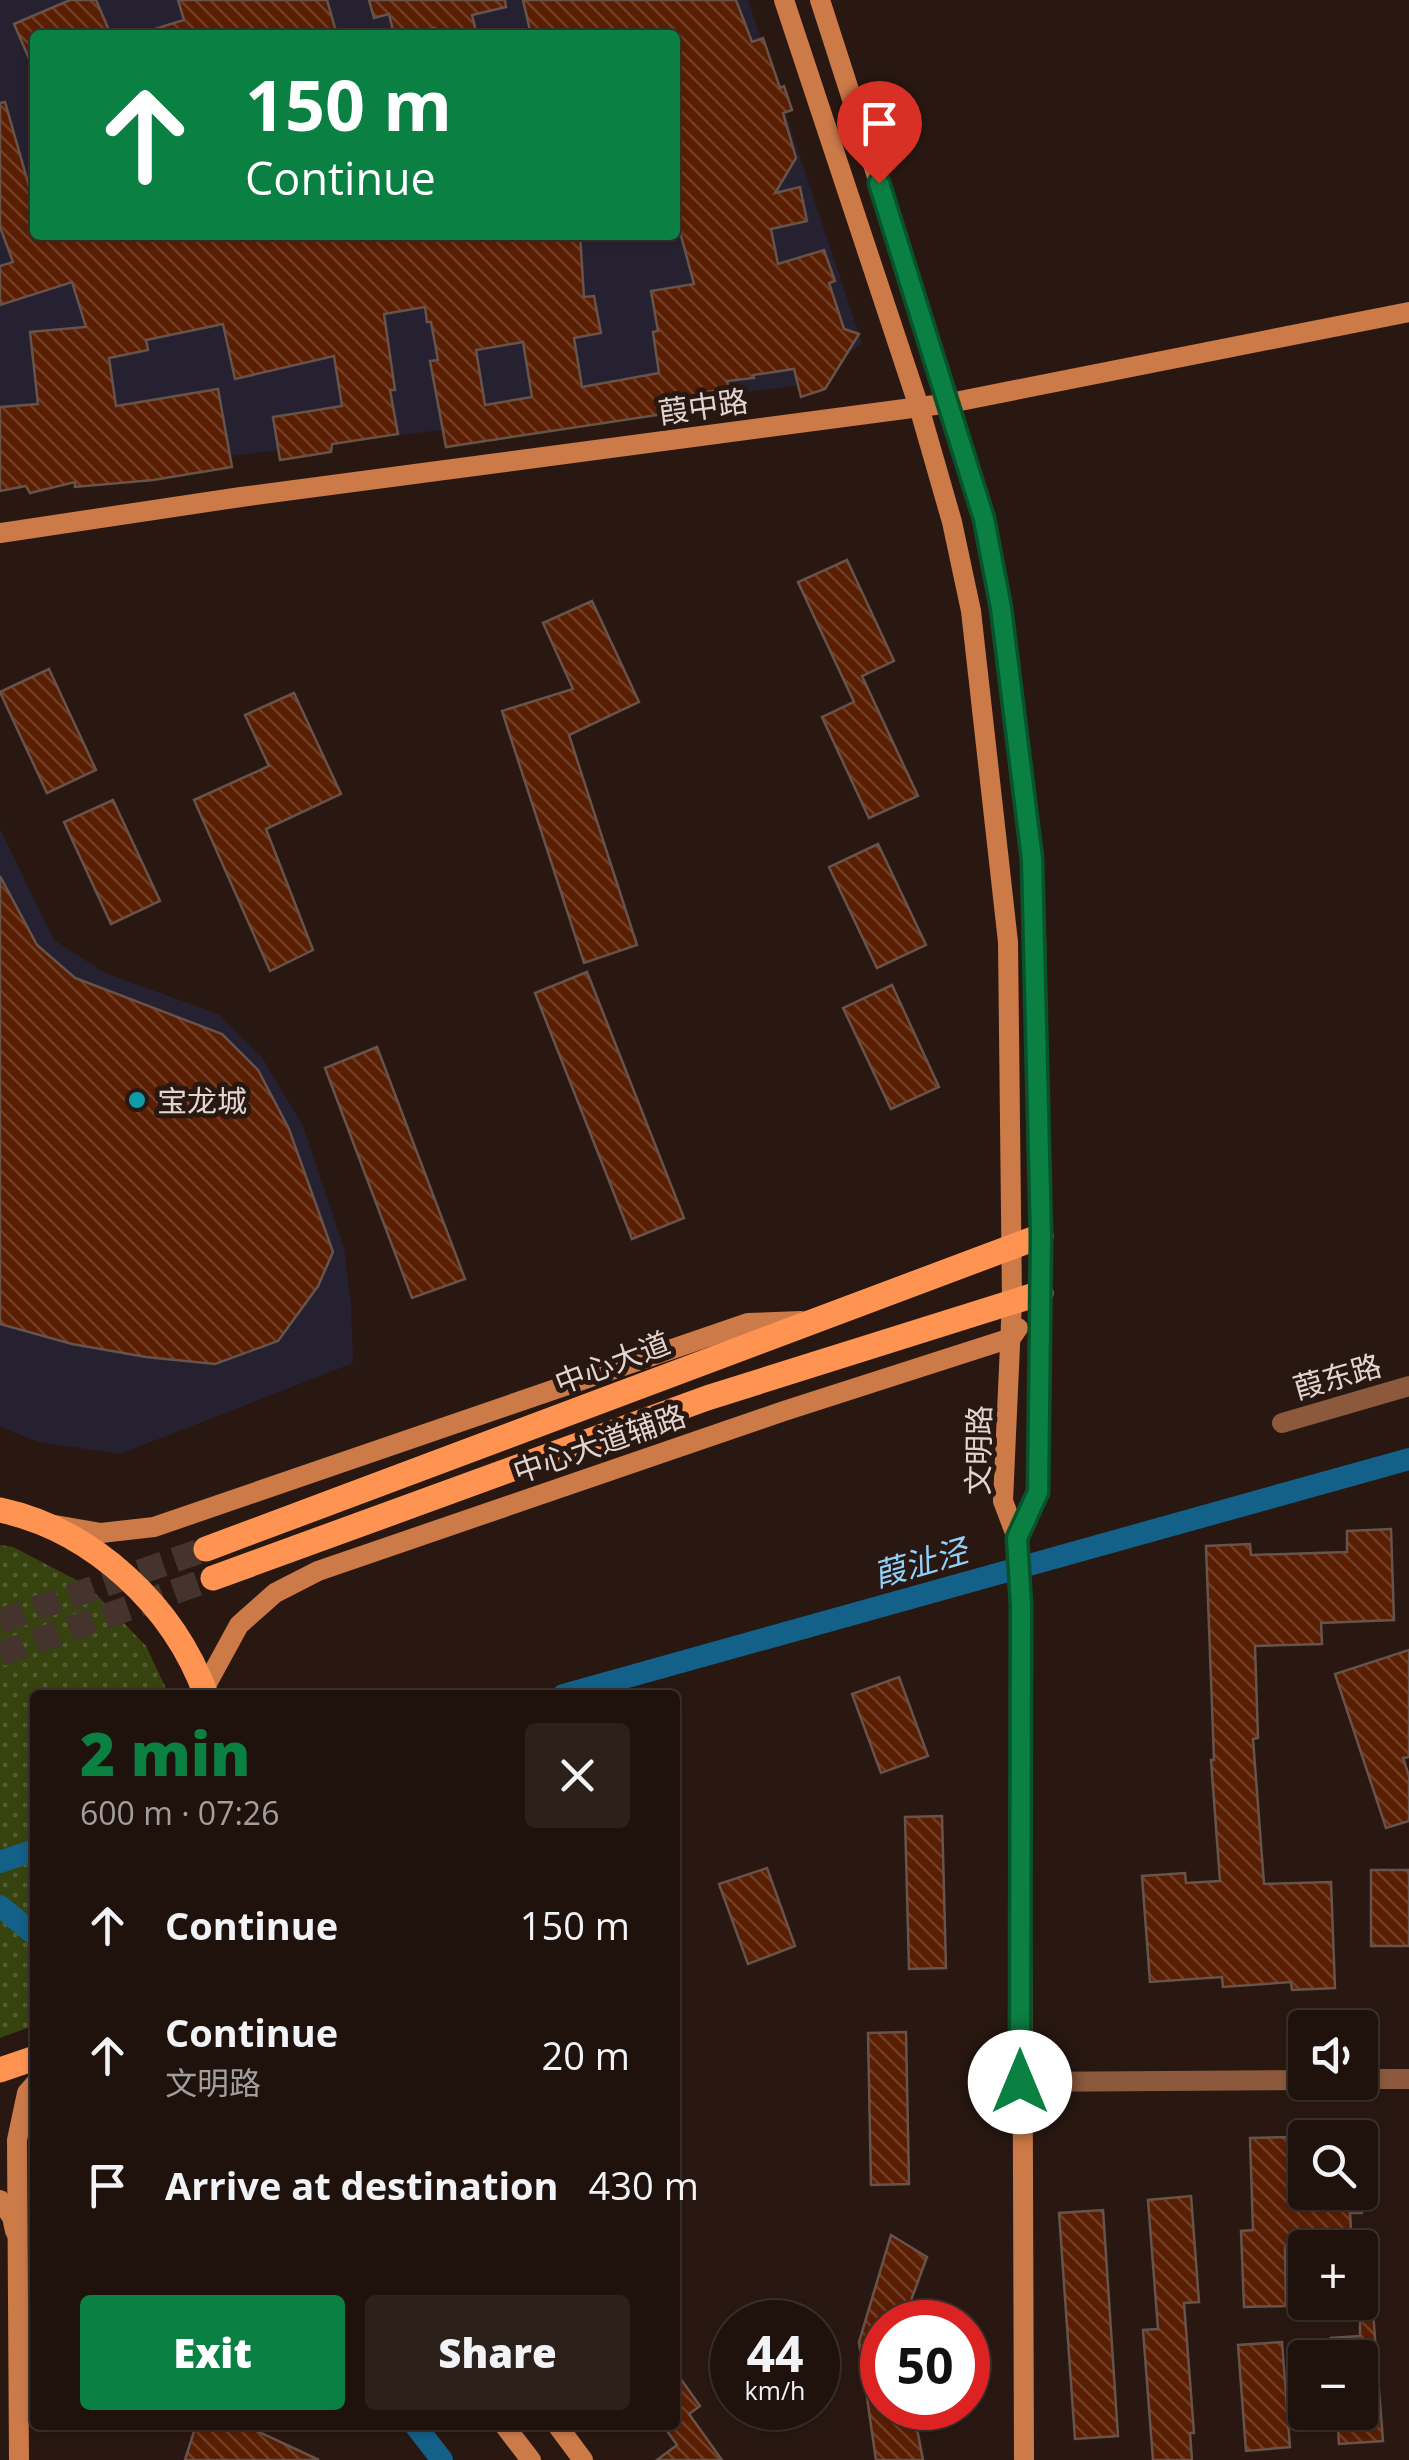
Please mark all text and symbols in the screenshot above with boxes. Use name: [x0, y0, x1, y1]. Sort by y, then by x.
text: 150 m: [245, 56, 452, 152]
icon: ahead: [80, 70, 210, 200]
pin: [837, 81, 922, 184]
icon: arrive: [852, 96, 907, 151]
text: Continue: [245, 147, 436, 208]
street label: 葭中路: [656, 379, 750, 433]
place label: 宝龙城: [157, 1080, 247, 1121]
marker: 宝龙城: [126, 1089, 148, 1111]
street label: 中心大道: [549, 1321, 675, 1403]
street label: 葭东路: [1288, 1344, 1386, 1408]
street label: 中心大道辅路: [507, 1394, 691, 1492]
street label: 文明路: [957, 1405, 999, 1495]
water label: 葭沚泾: [868, 1527, 975, 1596]
text: 2 min: [80, 1712, 250, 1794]
button: close: [525, 1723, 630, 1828]
text: 600 m · 07:26: [80, 1791, 279, 1834]
icon: ahead: [80, 1898, 135, 1953]
text: Continue: [165, 1899, 338, 1951]
text: 150 m: [520, 1899, 630, 1951]
text: Continue: [165, 2006, 338, 2058]
map controls: [1288, 2010, 1378, 2430]
button: sound: [1288, 2010, 1378, 2100]
icon: ahead: [80, 2028, 135, 2083]
text: 20 m: [541, 2029, 630, 2081]
position arrow: [968, 2030, 1072, 2134]
text: 文明路: [165, 2061, 261, 2104]
button: search: [1288, 2120, 1378, 2210]
icon: arrive: [80, 2158, 135, 2213]
text: Arrive at destination: [165, 2159, 559, 2211]
text: 430 m: [589, 2159, 699, 2211]
button: +: [1288, 2230, 1378, 2320]
button: Exit: [80, 2295, 345, 2410]
button: Share: [365, 2295, 630, 2410]
speed limit sign: 50: [860, 2300, 990, 2430]
text: 44: [746, 2319, 804, 2387]
button: −: [1288, 2340, 1378, 2430]
text: km/h: [745, 2373, 805, 2407]

